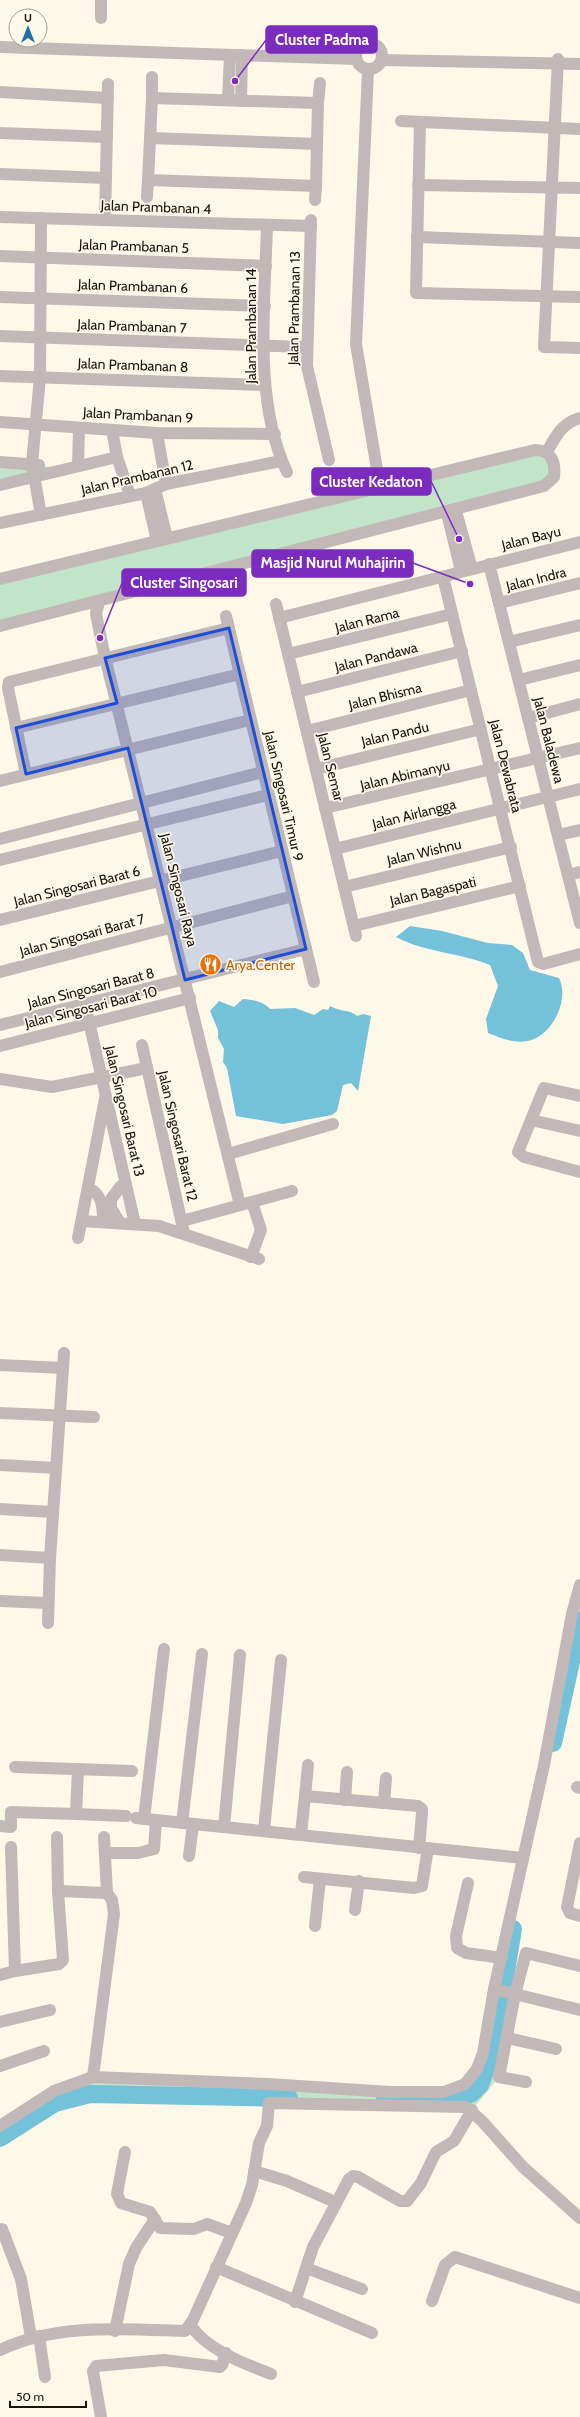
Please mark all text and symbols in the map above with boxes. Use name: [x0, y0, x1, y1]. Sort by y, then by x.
north arrow: [8, 8, 48, 48]
text: U: [24, 11, 32, 25]
callout: Cluster Padma: [266, 26, 377, 53]
text: Cluster Padma: [275, 31, 370, 49]
street label: Jalan Prambanan 4: [99, 196, 212, 218]
street label: Jalan Prambanan 5: [78, 235, 189, 257]
street label: Jalan Prambanan 13: [284, 251, 304, 366]
street label: Jalan Prambanan 14: [242, 268, 260, 385]
street label: Jalan Prambanan 6: [77, 275, 188, 297]
street label: Jalan Prambanan 7: [76, 315, 187, 337]
street label: Jalan Prambanan 8: [76, 354, 189, 376]
street label: Jalan Prambanan 9: [81, 403, 194, 427]
street label: Jalan Prambanan 12: [78, 455, 195, 499]
callout: Cluster Kedaton: [312, 468, 431, 495]
text: Cluster Kedaton: [319, 473, 423, 491]
street label: Jalan Bayu: [499, 522, 562, 554]
callout: Masjid Nurul Muhajirin: [252, 550, 413, 577]
text: Masjid Nurul Muhajirin: [261, 554, 405, 572]
street label: Jalan Indra: [503, 563, 568, 595]
callout: Cluster Singosari: [122, 569, 246, 596]
text: Cluster Singosari: [130, 574, 238, 592]
street label: Jalan Rama: [332, 603, 401, 637]
street label: Jalan Pandawa: [332, 638, 420, 676]
street label: Jalan Bhisma: [346, 678, 424, 714]
street label: Jalan Baladewa: [529, 694, 568, 785]
street label: Jalan Dewabrata: [485, 717, 526, 815]
street label: Jalan Pandu: [359, 718, 430, 751]
street label: Jalan Singosari Timur 9: [260, 728, 308, 863]
street label: Jalan Semar: [314, 730, 348, 804]
street label: Jalan Abimanyu: [357, 756, 452, 794]
street label: Jalan Airlangga: [369, 795, 458, 833]
street label: Jalan Singosari Raya: [156, 830, 202, 949]
street label: Jalan Wishnu: [384, 835, 463, 870]
street label: Jalan Singosari Barat 6: [11, 862, 142, 911]
street label: Jalan Bagaspati: [387, 872, 478, 910]
street label: Jalan Singosari Barat 7: [17, 910, 146, 961]
restaurant icon: Arya.Center: [198, 952, 224, 978]
place label: Arya.Center: [226, 956, 296, 974]
street label: Jalan Singosari Barat 8: [25, 964, 156, 1013]
street label: Jalan Singosari Barat 10: [22, 982, 159, 1032]
street label: Jalan Singosari Barat 13: [101, 1043, 149, 1178]
street label: Jalan Singosari Barat 12: [154, 1068, 202, 1203]
scale bar: [10, 2383, 86, 2409]
text: 50 m: [16, 2389, 44, 2404]

